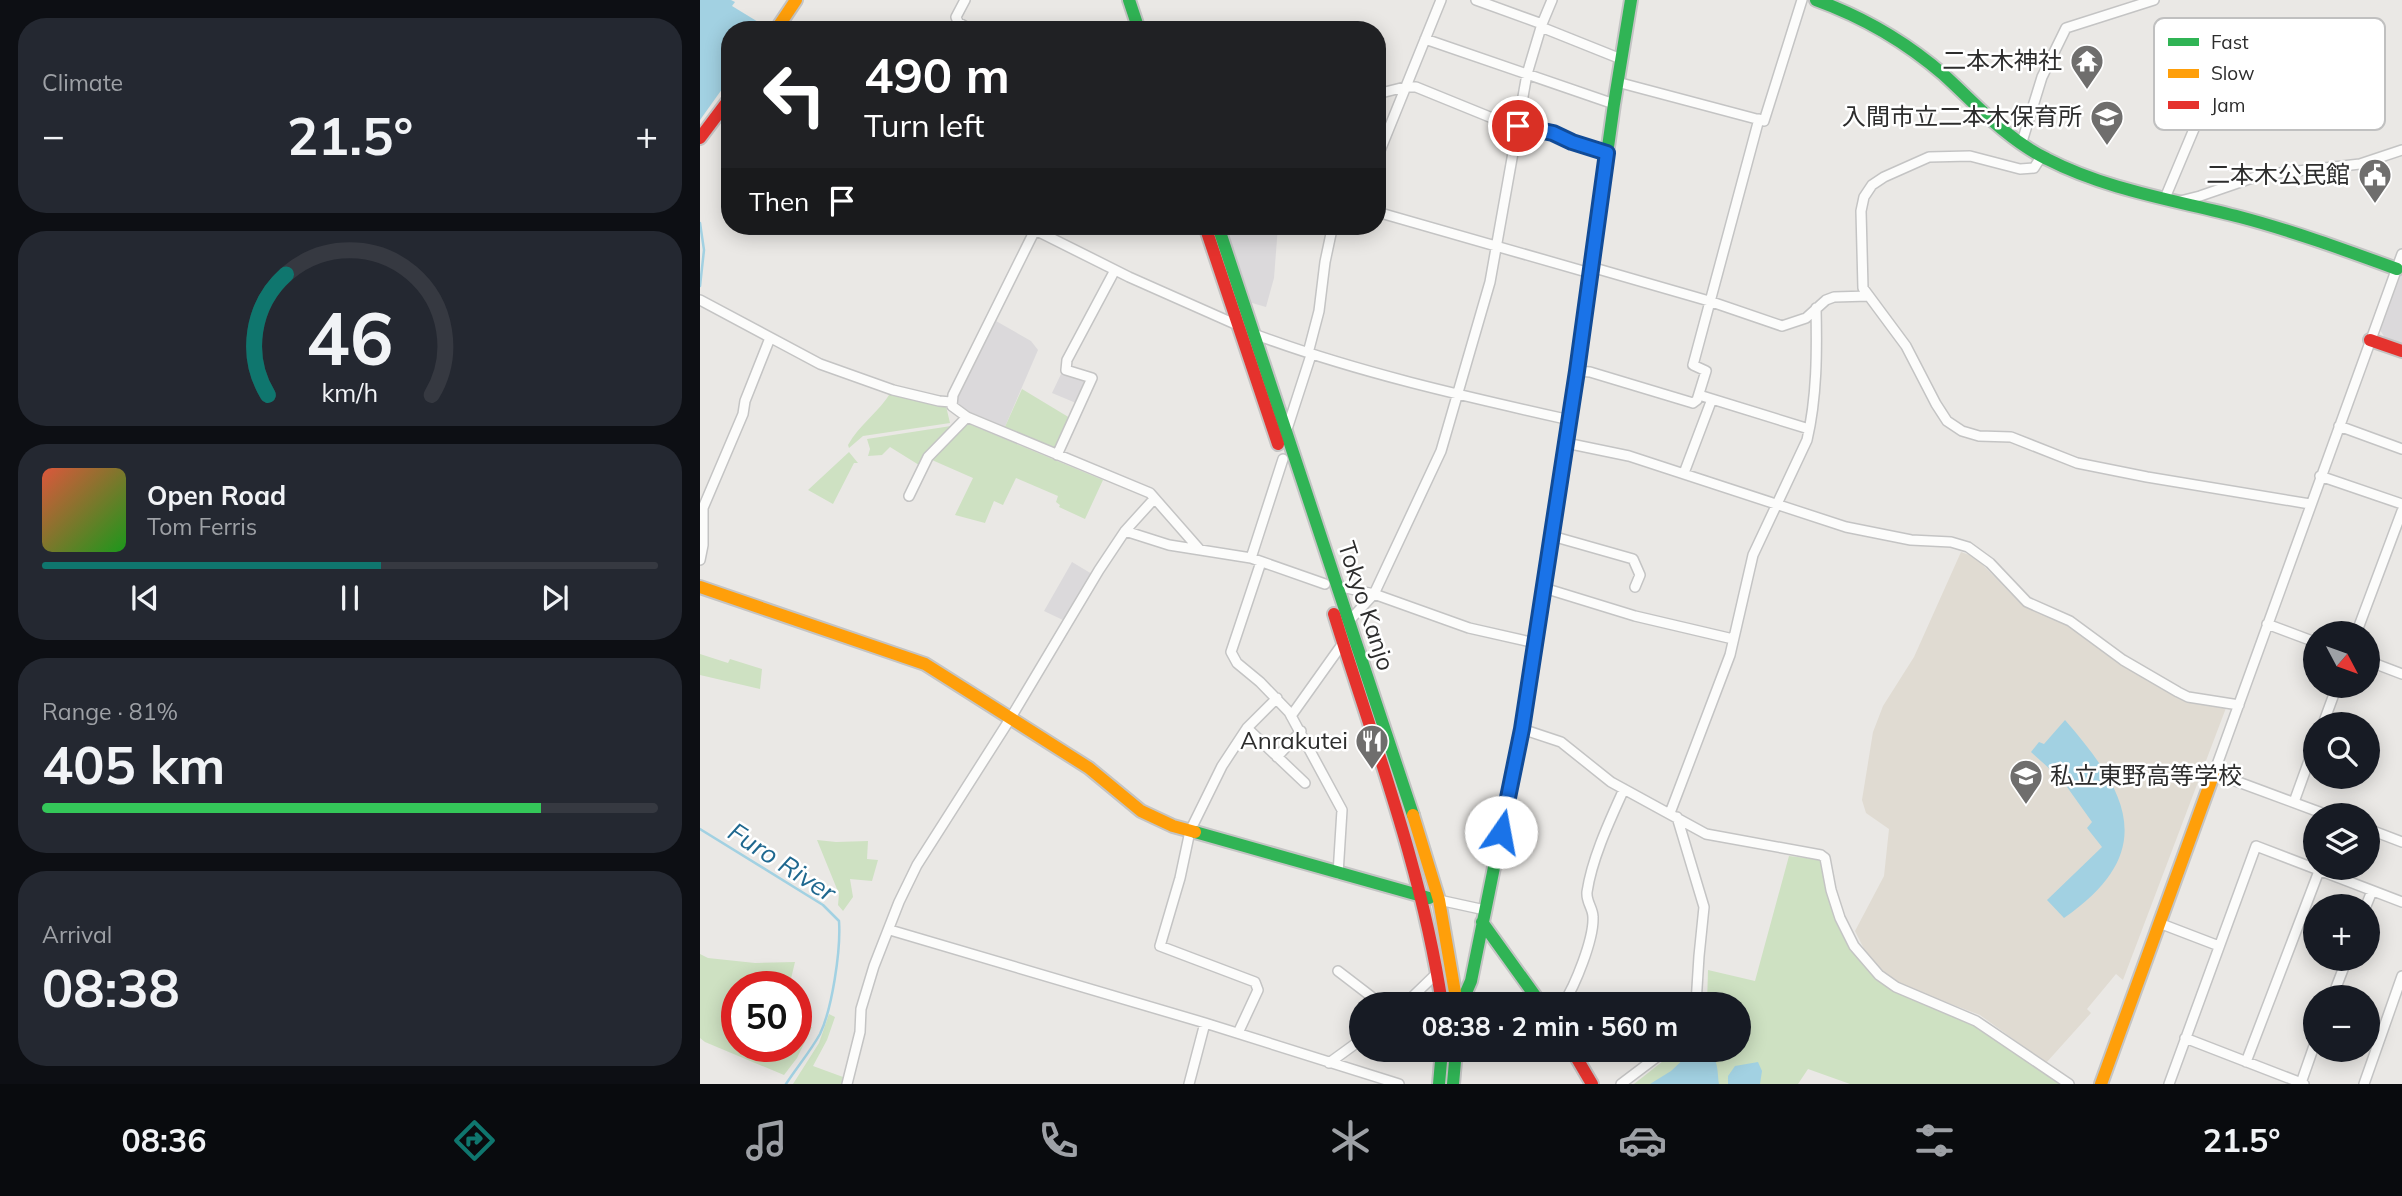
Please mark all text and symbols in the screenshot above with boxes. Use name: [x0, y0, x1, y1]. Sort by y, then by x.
legend: [2154, 18, 2385, 130]
text: Fast: [2211, 30, 2249, 54]
temple icon: 二本木神社: [2068, 42, 2106, 91]
text: 490 m: [864, 44, 1010, 105]
place label: 二本木神社: [1942, 45, 2062, 75]
icon: left: [749, 49, 840, 140]
text: Slow: [2211, 61, 2255, 85]
text: Climate: [42, 68, 123, 97]
text: Jam: [2211, 93, 2245, 117]
pin: [1488, 96, 1548, 156]
school or university icon: 入間市立二本木保育所: [2088, 98, 2126, 147]
place label: 入間市立二本木保育所: [1842, 101, 2082, 131]
text: 21.5°: [287, 103, 413, 168]
text: Turn left: [864, 105, 984, 145]
icon: arrive: [1499, 107, 1537, 145]
text: −: [42, 111, 65, 159]
text: +: [635, 111, 658, 159]
public building icon: 二本木公民館: [2356, 156, 2394, 205]
place label: 二本木公民館: [2206, 159, 2350, 189]
icon: arrive: [823, 182, 861, 220]
text: Then: [749, 185, 809, 218]
text: 46: [306, 292, 394, 383]
text: km/h: [322, 377, 378, 408]
text: Open Road: [147, 479, 286, 512]
text: Tom Ferris: [147, 512, 257, 541]
street label: Tokyo Kanjo: [1332, 537, 1402, 674]
icon: previous: [126, 579, 164, 617]
icon: pause: [331, 579, 369, 617]
icon: next: [536, 579, 574, 617]
north arrow: [2303, 621, 2380, 698]
map controls: [2303, 621, 2380, 1062]
text: Range · 81%: [42, 697, 178, 726]
button: search: [2303, 712, 2380, 789]
restaurant icon: Anrakutei: [1353, 722, 1391, 771]
place label: Anrakutei: [1240, 725, 1348, 755]
text: 405 km: [42, 732, 225, 797]
school or university icon: 私立東野高等学校: [2007, 757, 2045, 806]
place label: 私立東野高等学校: [2050, 760, 2242, 790]
position arrow: [1464, 795, 1538, 869]
button: layers: [2303, 803, 2380, 880]
water label: Furo River: [722, 815, 844, 909]
button: +: [2303, 894, 2380, 971]
text: Arrival: [42, 920, 112, 949]
text: 08:38: [42, 955, 180, 1020]
speed limit sign: 50: [721, 971, 812, 1062]
button: −: [2303, 985, 2380, 1062]
text: 08:38 · 2 min · 560 m: [1422, 1010, 1678, 1043]
icon: directions: [450, 1116, 499, 1165]
icon: music: [742, 1116, 791, 1165]
icon: phone: [1034, 1116, 1083, 1165]
icon: climate: [1326, 1116, 1375, 1165]
icon: car: [1618, 1116, 1667, 1165]
icon: filters: [1910, 1116, 1959, 1165]
text: 08:36: [122, 1120, 206, 1160]
text: 21.5°: [2203, 1120, 2280, 1160]

